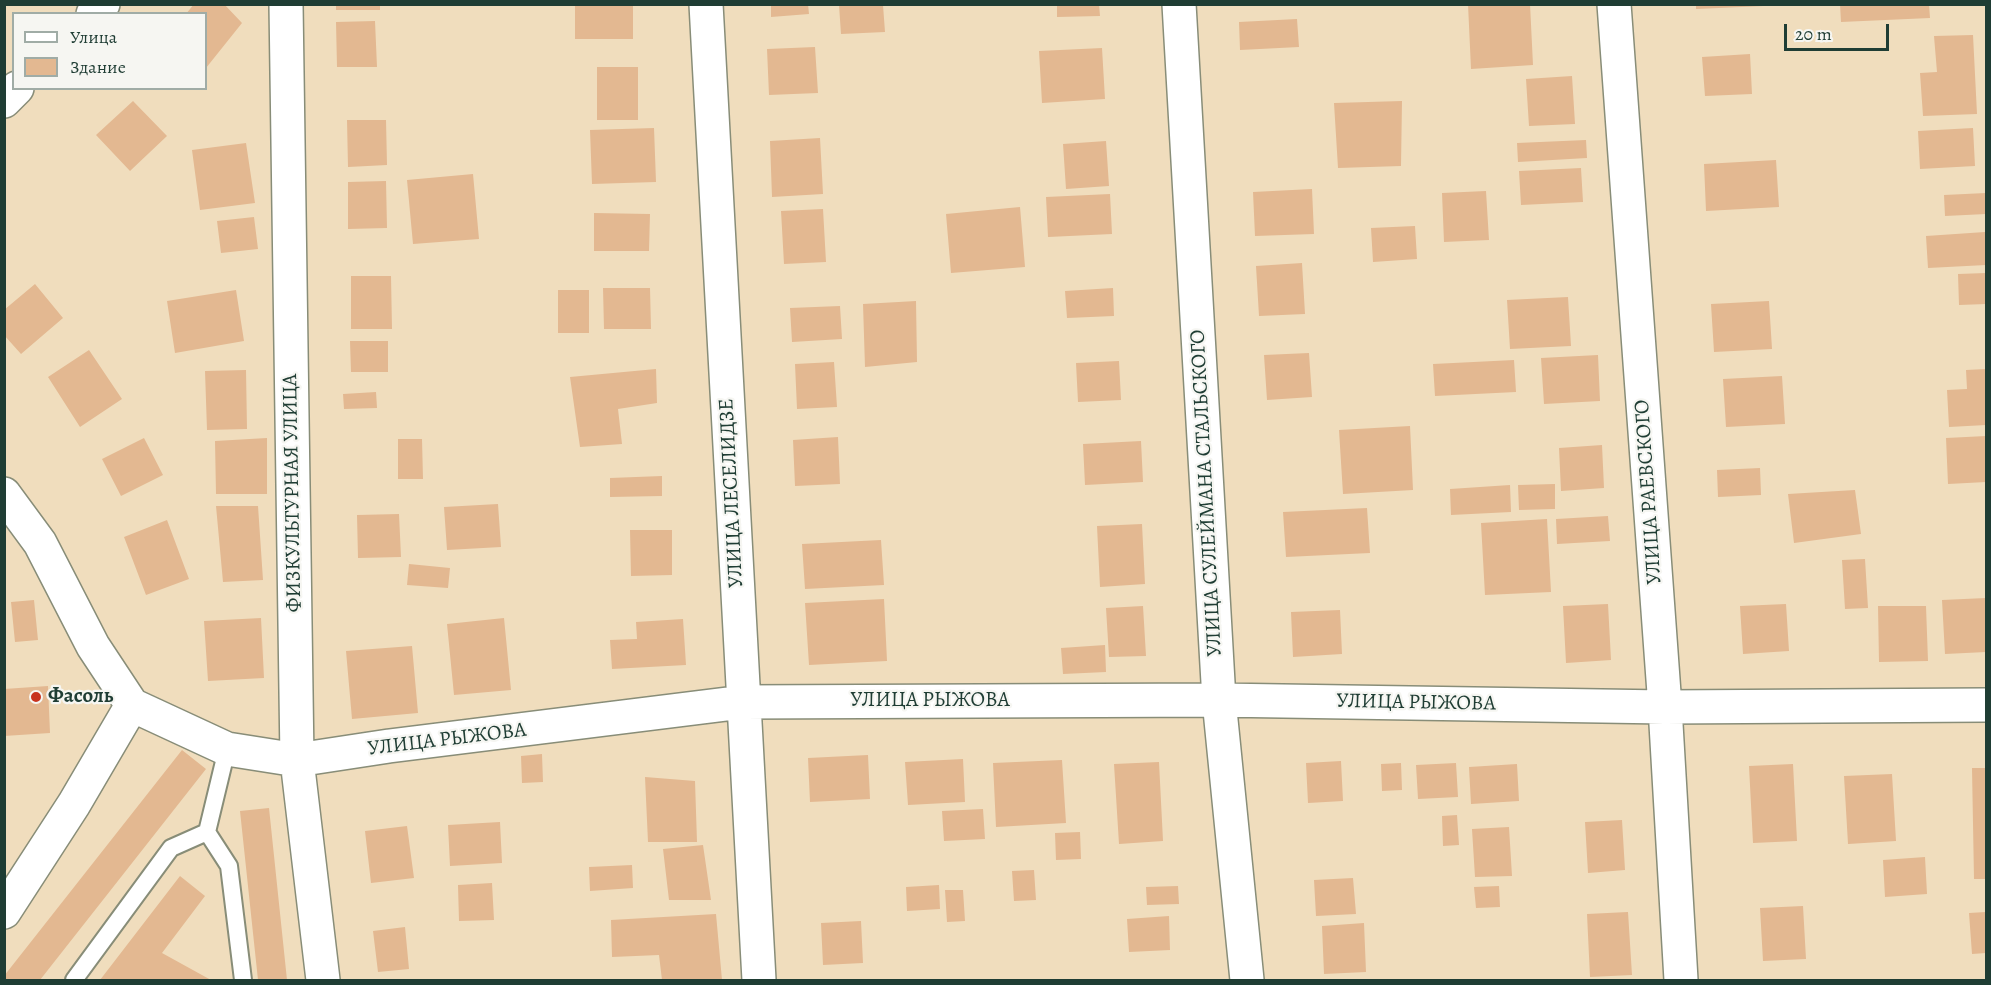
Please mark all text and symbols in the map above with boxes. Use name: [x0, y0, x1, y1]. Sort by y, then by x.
legend: [12, 12, 207, 90]
scale bar: [1787, 12, 1892, 50]
text: 20 m: [1795, 22, 1832, 46]
text: Улица: [70, 25, 117, 49]
text: Здание: [70, 55, 126, 79]
street label: УЛИЦА СУЛЕЙМАНА СТАЛЬСКОГО: [1186, 329, 1228, 657]
street label: ФИЗКУЛЬТУРНАЯ УЛИЦА: [278, 373, 308, 613]
street label: УЛИЦА ЛЕСЕЛИДЗЕ: [714, 398, 750, 588]
street label: УЛИЦА РАЕВСКОГО: [1630, 399, 1668, 585]
place label: Фасоль: [48, 684, 113, 710]
street label: УЛИЦА РЫЖОВА: [850, 688, 1010, 714]
street label: УЛИЦА РЫЖОВА: [1336, 689, 1496, 717]
marker: Фасоль: [29, 690, 43, 704]
street label: УЛИЦА РЫЖОВА: [366, 718, 528, 762]

